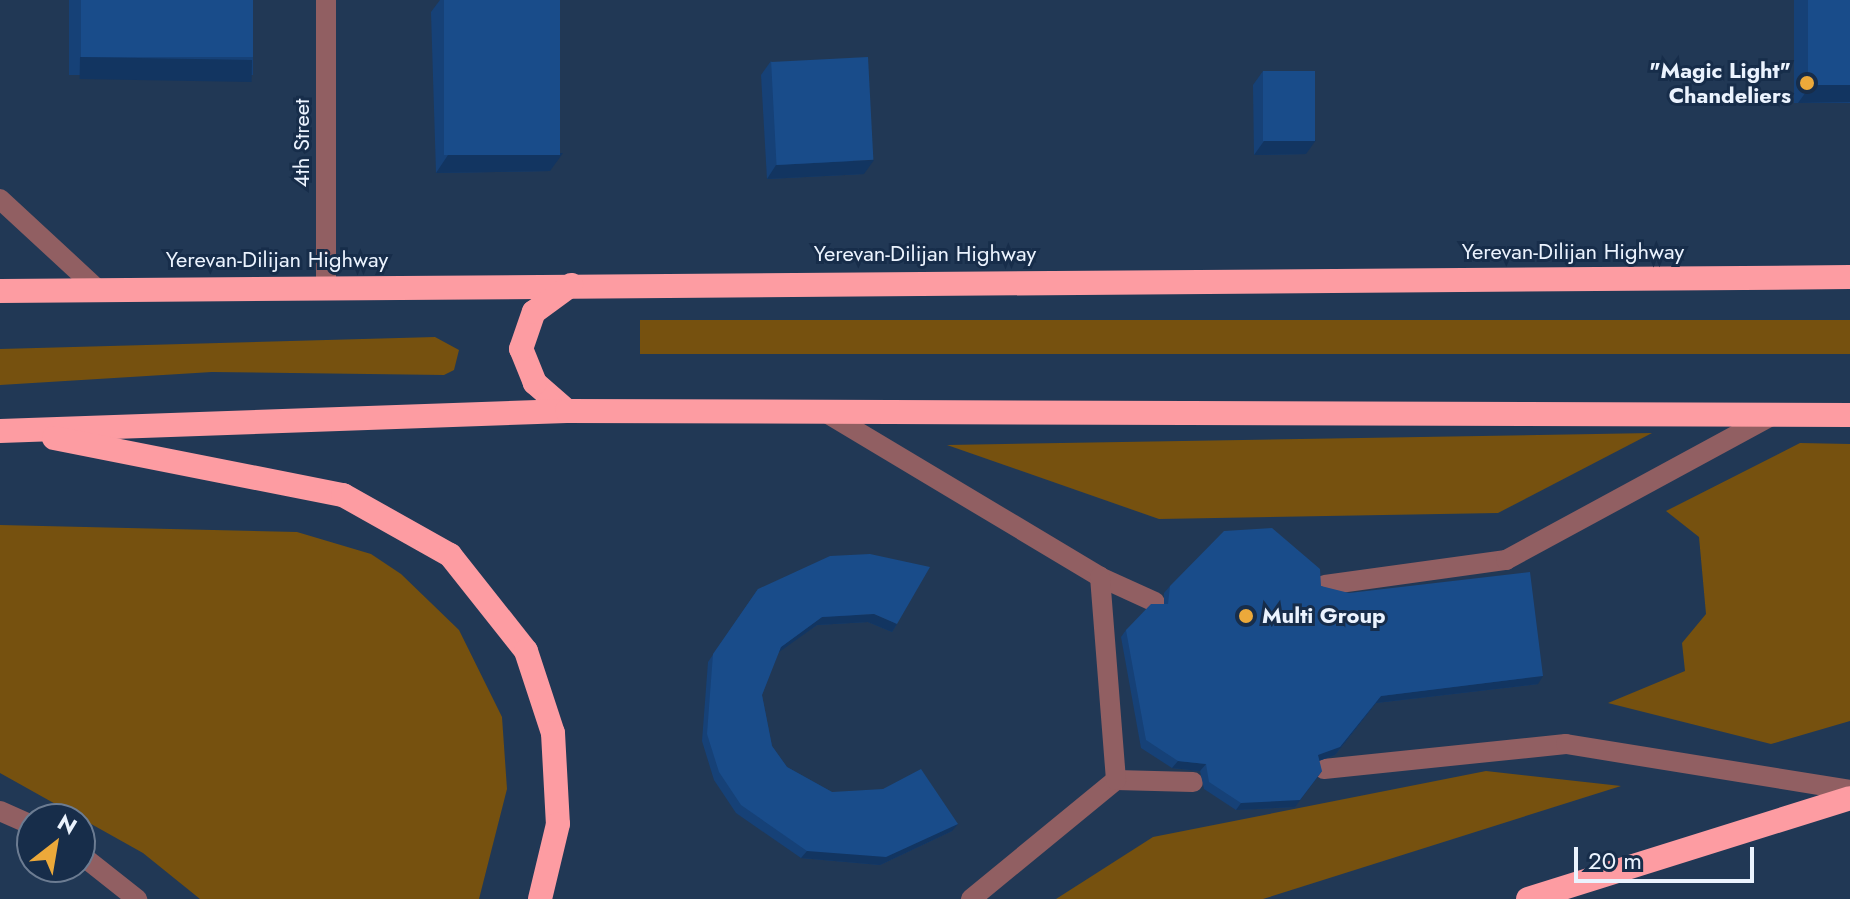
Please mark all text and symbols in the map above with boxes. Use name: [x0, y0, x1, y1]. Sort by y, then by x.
place label: "Magic Light" Chandeliers: [1649, 57, 1791, 108]
marker: "Magic Light" Chandeliers: [1798, 74, 1816, 92]
street label: 4th Street: [289, 99, 315, 187]
street label: Yerevan-Dilijan Highway: [1462, 239, 1684, 265]
street label: Yerevan-Dilijan Highway: [814, 241, 1036, 267]
street label: Yerevan-Dilijan Highway: [166, 247, 388, 273]
place label: Multi Group: [1262, 603, 1386, 629]
marker: Multi Group: [1237, 607, 1255, 625]
north arrow: [16, 803, 96, 883]
text: N: [52, 806, 83, 842]
scale bar: [1578, 831, 1758, 881]
text: 20 m: [1588, 843, 1642, 878]

